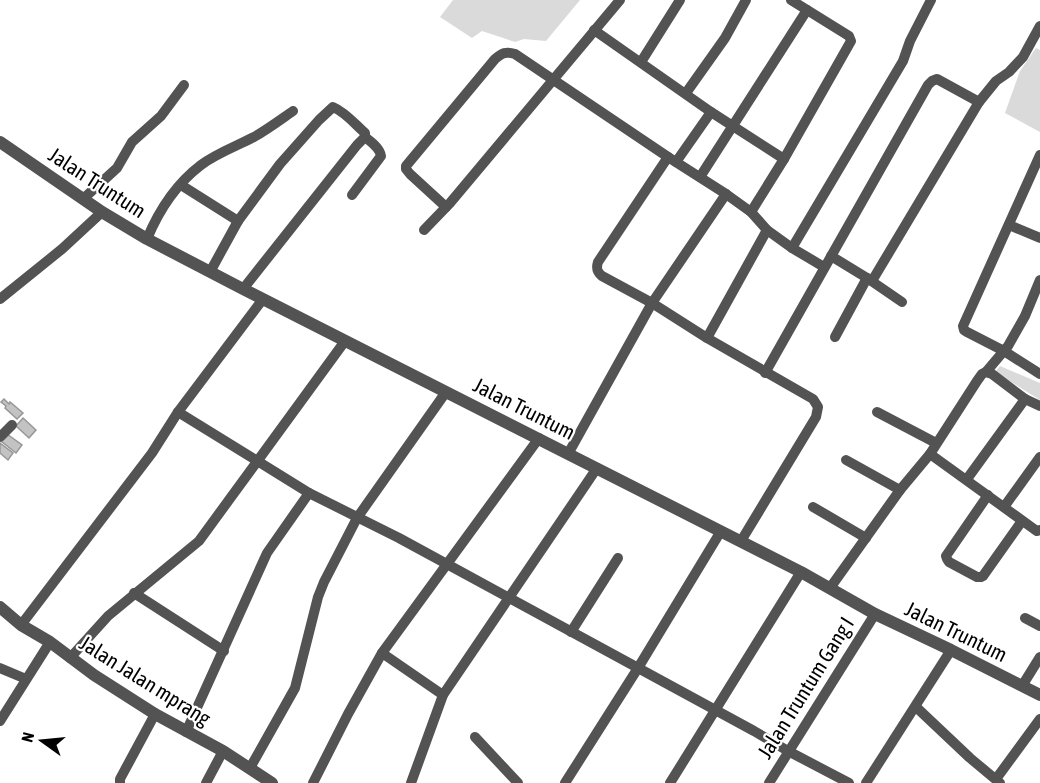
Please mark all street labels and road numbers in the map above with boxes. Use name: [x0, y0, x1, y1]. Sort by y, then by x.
street label: Jalan Truntum: [45, 142, 150, 222]
street label: Jalan Truntum: [470, 372, 579, 444]
street label: Jalan Truntum: [901, 596, 1011, 666]
street label: Jalan Truntum Gang I: [752, 612, 858, 762]
street label: Jalan Jalan mprang: [76, 630, 215, 730]

